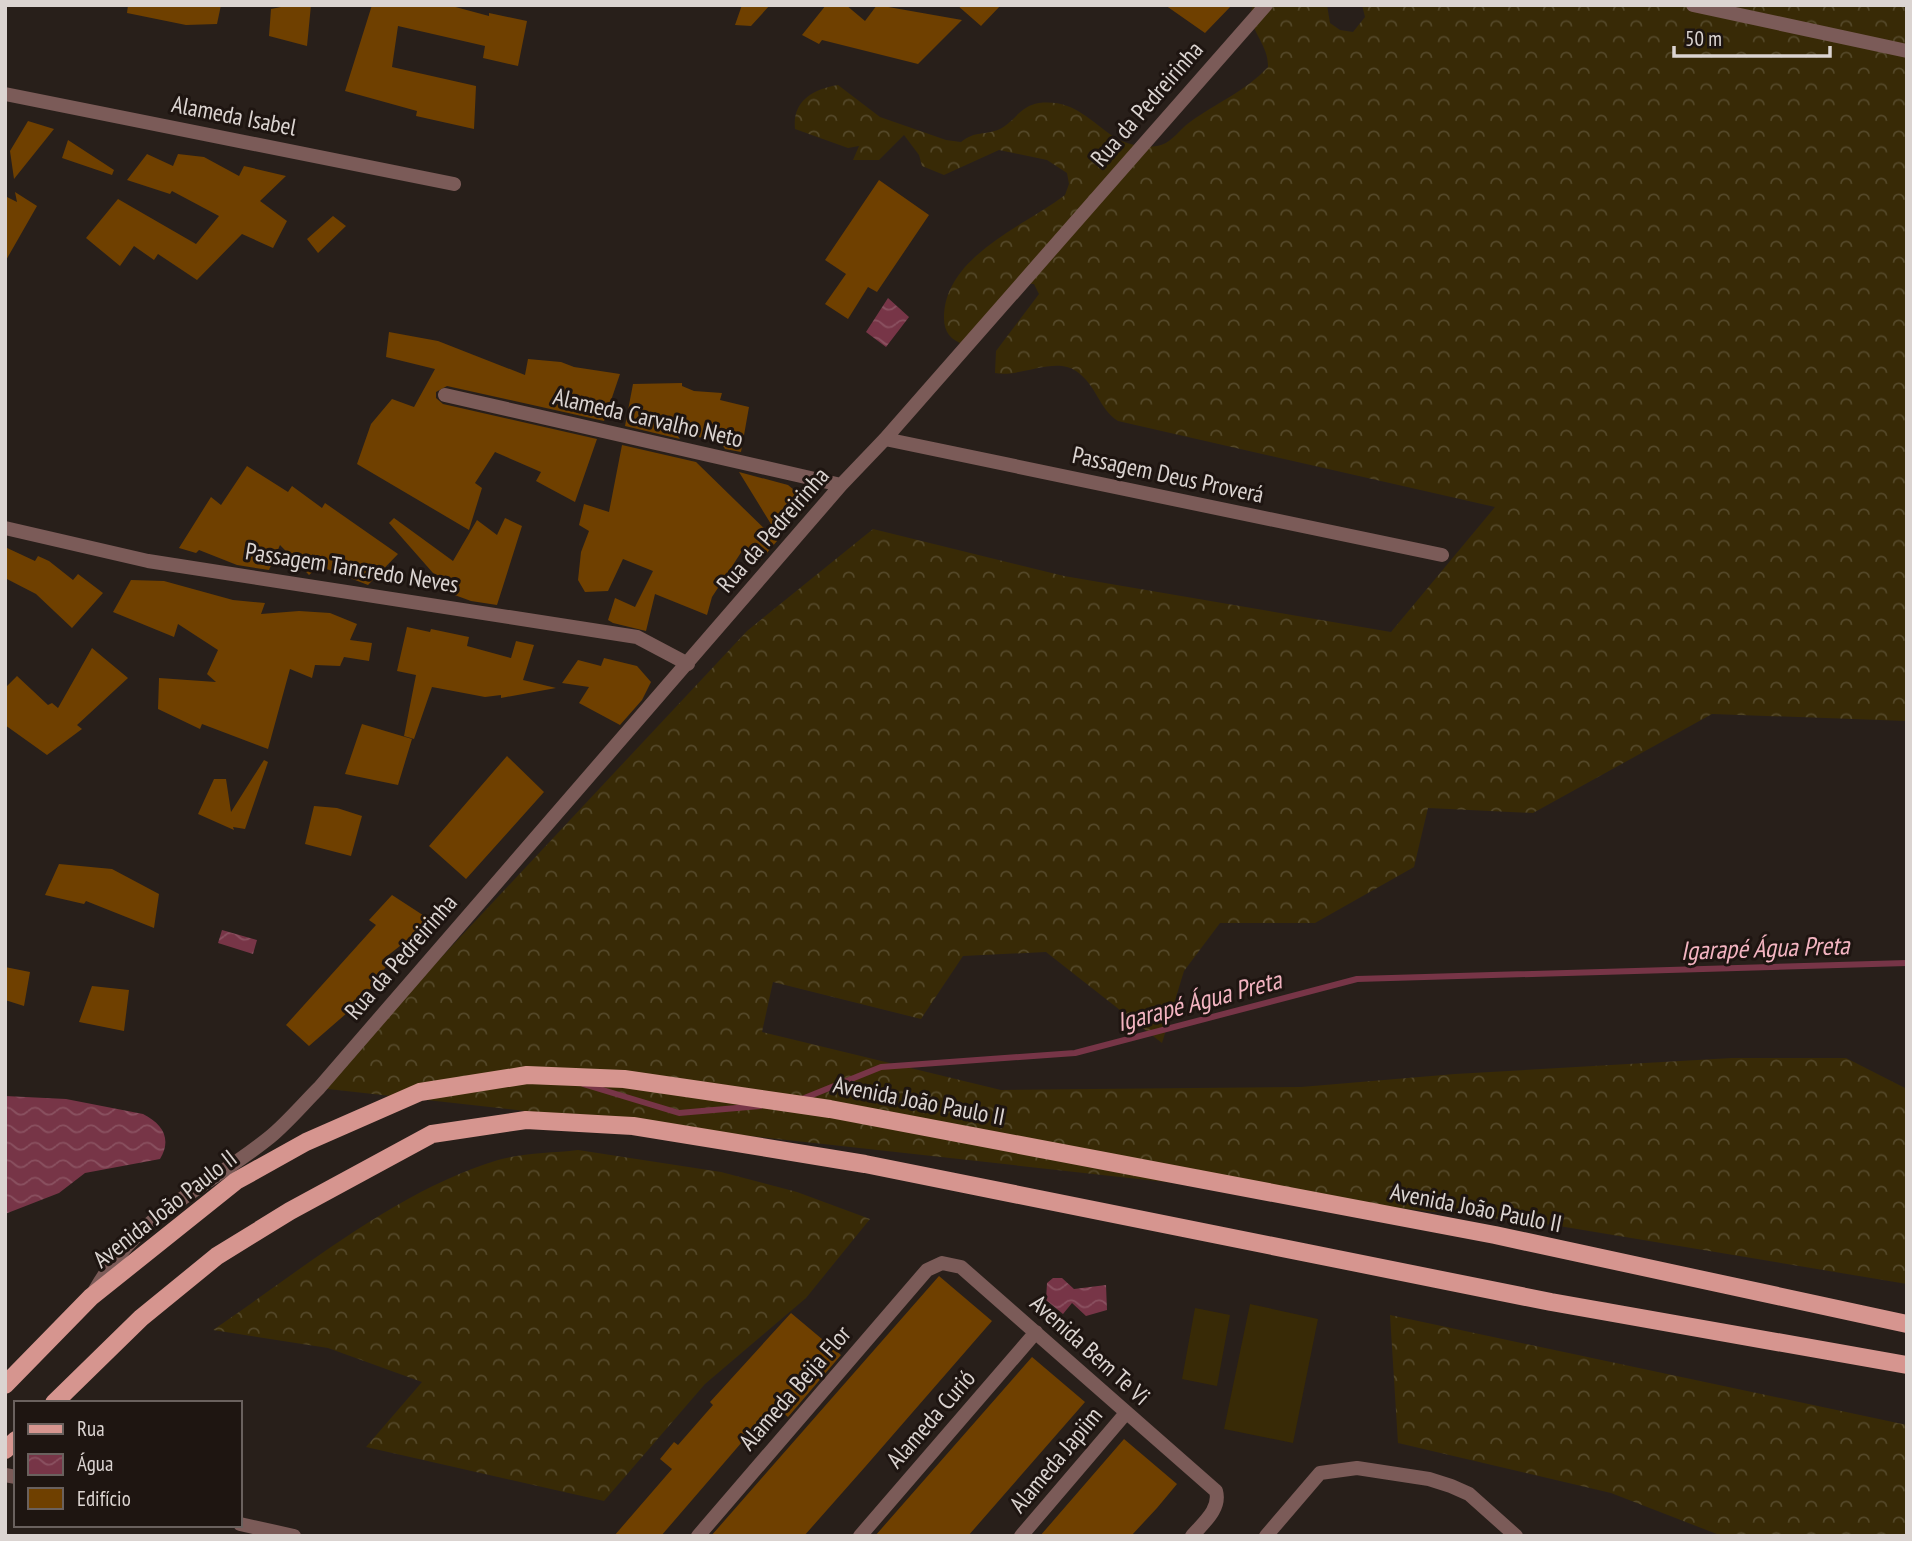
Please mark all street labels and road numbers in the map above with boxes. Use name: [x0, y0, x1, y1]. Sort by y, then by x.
street label: Rua da Pedreirinha: [1084, 35, 1210, 173]
street label: Alameda Isabel: [169, 88, 299, 143]
street label: Alameda Carvalho Neto: [550, 381, 746, 454]
street label: Passagem Deus Proverá: [1070, 439, 1267, 510]
street label: Rua da Pedreirinha: [710, 461, 836, 599]
street label: Passagem Tancredo Neves: [243, 535, 461, 600]
street label: Rua da Pedreirinha: [338, 888, 464, 1026]
street label: Avenida João Paulo II: [831, 1069, 1008, 1132]
street label: Avenida João Paulo II: [86, 1143, 243, 1274]
street label: Avenida João Paulo II: [1388, 1176, 1565, 1239]
street label: Avenida Bem Te Vi: [1024, 1288, 1157, 1412]
street label: Alameda Beija Flor: [732, 1318, 858, 1457]
street label: Alameda Curió: [879, 1363, 982, 1474]
street label: Alameda Japiim: [1002, 1400, 1109, 1519]

